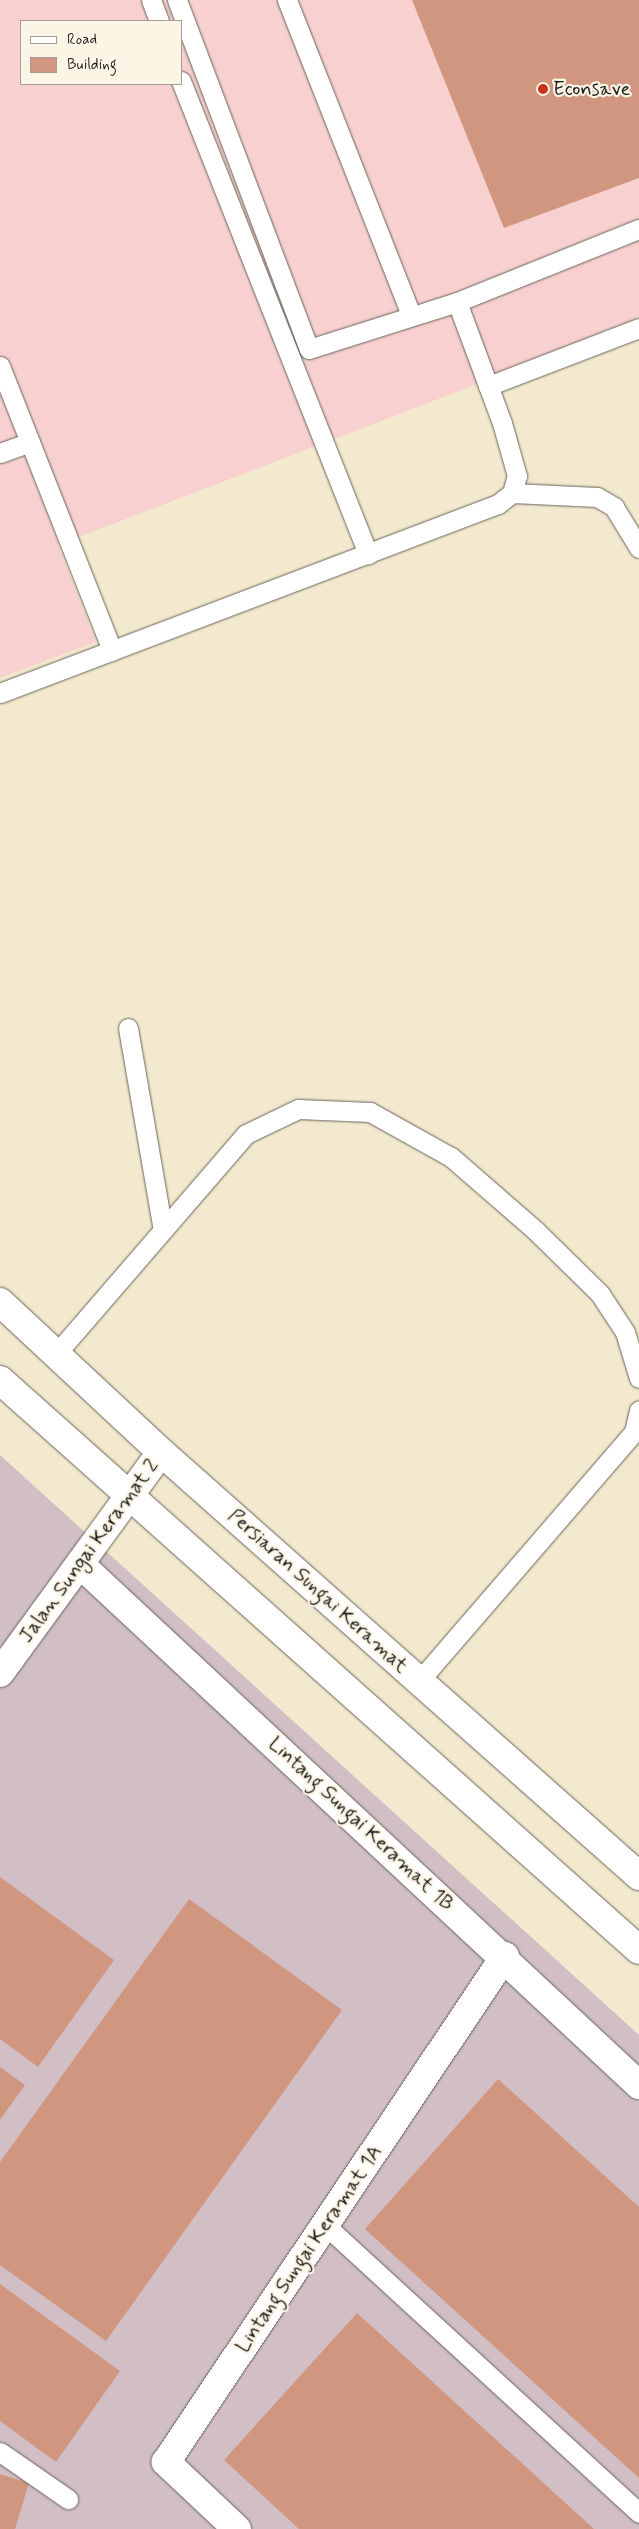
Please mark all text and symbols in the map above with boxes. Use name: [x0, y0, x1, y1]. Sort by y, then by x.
legend: [20, 20, 182, 85]
text: Road: [67, 30, 97, 50]
text: Building: [67, 55, 117, 75]
place label: Econsave: [553, 77, 630, 101]
marker: Econsave: [537, 83, 549, 95]
street label: Jalan Sungai Keramat 2: [15, 1455, 163, 1647]
street label: Persiaran Sungai Keramat: [222, 1503, 414, 1679]
street label: Lintang Sungai Keramat 1B: [263, 1731, 459, 1917]
street label: Lintang Sungai Keramat 1A: [230, 2140, 388, 2358]

